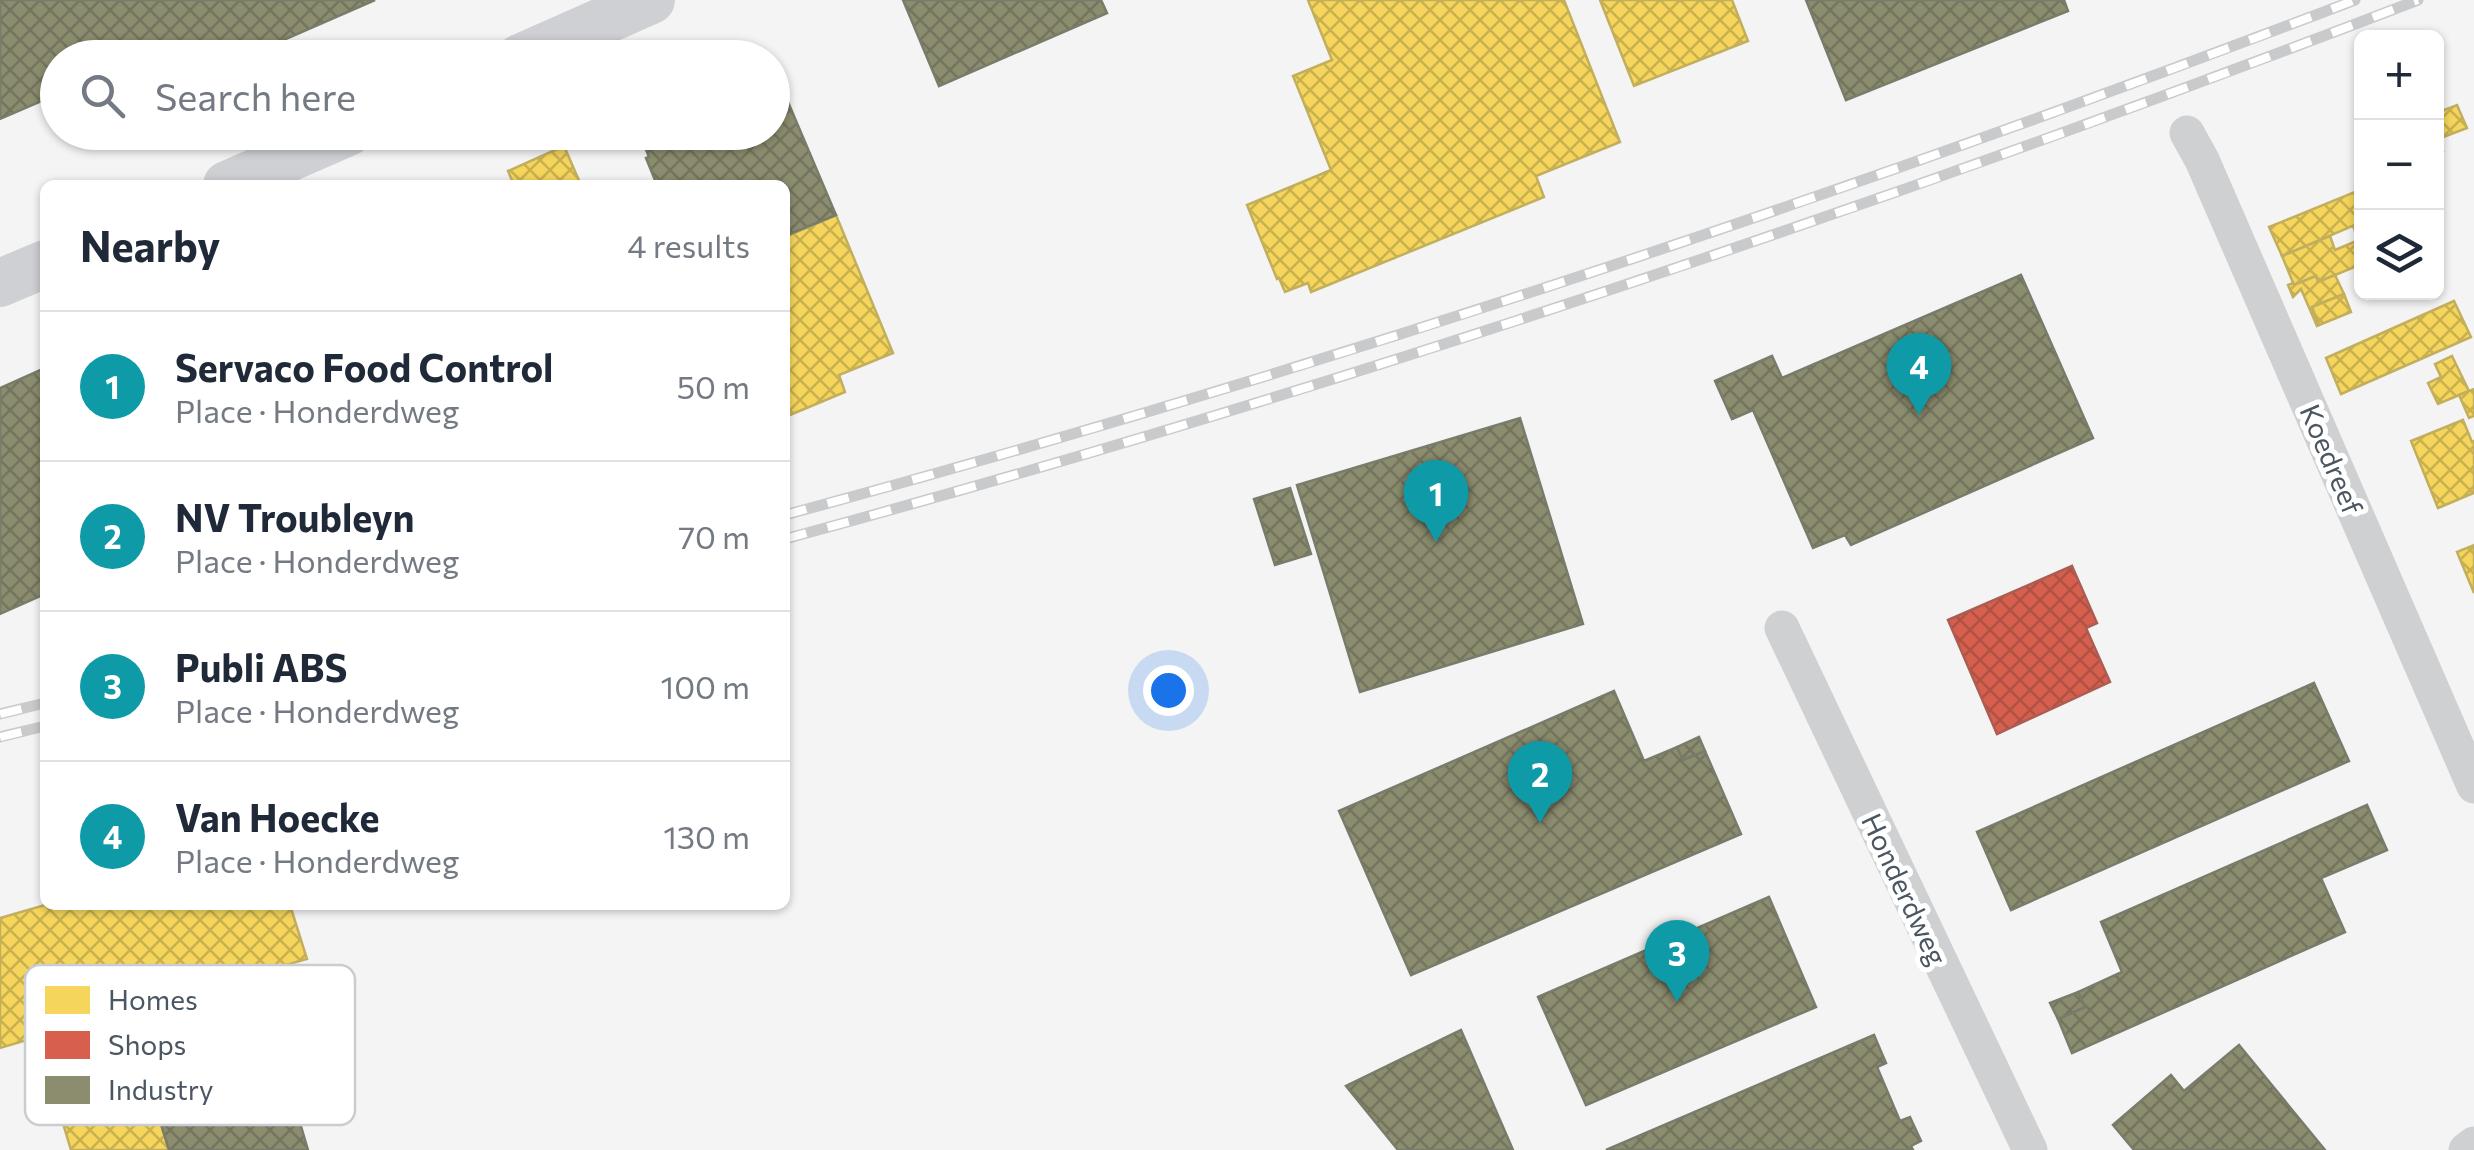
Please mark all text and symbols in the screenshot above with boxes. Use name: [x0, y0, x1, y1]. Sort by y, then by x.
map controls: [2354, 30, 2444, 300]
button: +: [2354, 30, 2444, 120]
search box: [40, 40, 790, 150]
icon: search: [75, 68, 130, 123]
text: Search here: [155, 72, 356, 119]
button: −: [2354, 120, 2444, 210]
button: layers: [2354, 210, 2444, 300]
text: Nearby: [80, 219, 220, 271]
text: 4 results: [627, 225, 750, 265]
pin: 4: [1886, 332, 1952, 415]
text: Servaco Food Control: [175, 343, 553, 390]
text: 1: [105, 366, 120, 406]
text: 50 m: [677, 366, 750, 406]
text: Place · Honderdweg: [175, 390, 459, 430]
street label: Koedreef: [2294, 399, 2370, 519]
pin: 1: [1404, 460, 1468, 542]
text: NV Troubleyn: [175, 493, 415, 540]
text: 2: [103, 516, 122, 556]
text: 70 m: [678, 516, 750, 556]
text: Place · Honderdweg: [175, 540, 459, 580]
text: Publi ABS: [175, 643, 347, 690]
your location: [1143, 665, 1194, 716]
text: 3: [103, 666, 122, 706]
text: 100 m: [661, 666, 750, 706]
text: Place · Honderdweg: [175, 690, 459, 730]
pin: 2: [1508, 740, 1572, 823]
text: Van Hoecke: [175, 793, 380, 840]
street label: Honderdweg: [1855, 808, 1955, 970]
text: 4: [103, 816, 122, 856]
text: 130 m: [663, 816, 750, 856]
text: Place · Honderdweg: [175, 840, 459, 880]
pin: 3: [1644, 920, 1710, 1002]
legend: [25, 965, 355, 1125]
text: Homes: [108, 982, 198, 1016]
text: Shops: [108, 1027, 186, 1061]
text: Industry: [108, 1072, 214, 1106]

